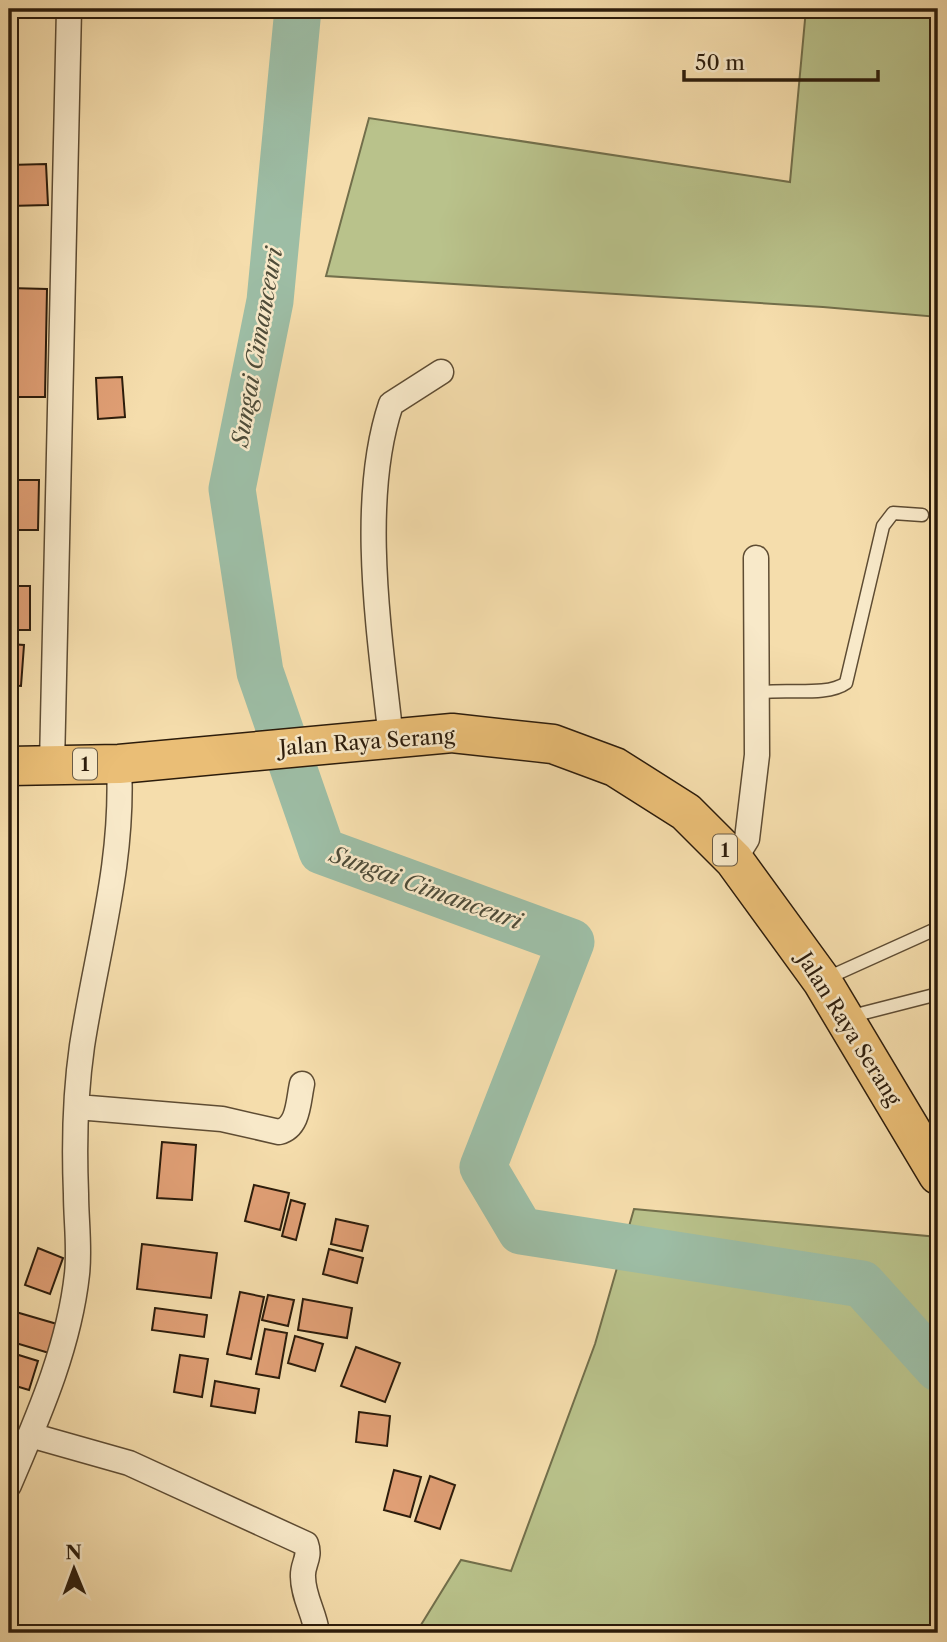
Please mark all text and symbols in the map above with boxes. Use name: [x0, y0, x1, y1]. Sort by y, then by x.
scale bar: [684, 38, 879, 82]
text: 50 m: [695, 50, 745, 75]
water label: Sungai Cimanceuri: [225, 244, 289, 451]
street label: Jalan Raya Serang: [275, 723, 457, 760]
road number: 1: [73, 748, 97, 779]
road number: 1: [713, 834, 737, 866]
water label: Sungai Cimanceuri: [325, 840, 527, 936]
street label: Jalan Raya Serang: [791, 945, 907, 1111]
north arrow: [38, 1534, 108, 1604]
text: N: [65, 1541, 82, 1564]

